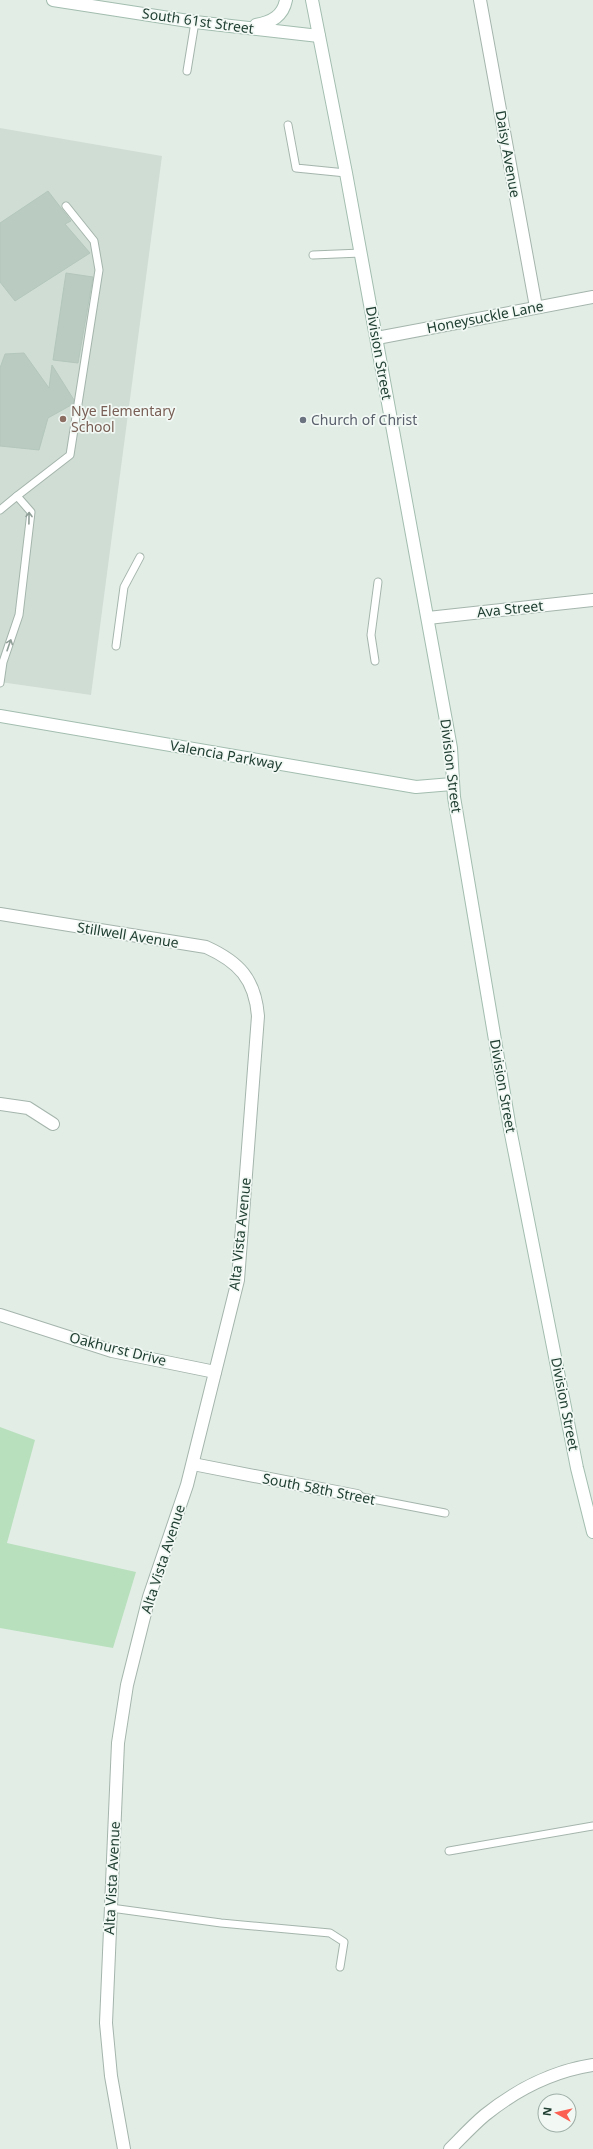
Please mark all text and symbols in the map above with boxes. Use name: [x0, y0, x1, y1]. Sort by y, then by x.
street label: South 61st Street: [141, 3, 255, 38]
street label: Daisy Avenue: [491, 109, 526, 199]
street label: Honeysuckle Lane: [425, 296, 545, 337]
street label: Division Street: [362, 305, 397, 401]
place label: Nye Elementary School: [71, 401, 176, 436]
place label: Church of Christ: [311, 410, 417, 429]
marker: Nye Elementary School: [58, 414, 68, 424]
marker: Church of Christ: [298, 415, 308, 425]
one-way arrow: [26, 511, 33, 524]
street label: Ava Street: [476, 596, 544, 621]
one-way arrow: [6, 639, 13, 652]
street label: Division Street: [436, 718, 467, 814]
street label: Valencia Parkway: [169, 735, 284, 774]
street label: Stillwell Avenue: [76, 917, 180, 952]
street label: Division Street: [486, 1038, 521, 1134]
street label: Alta Vista Avenue: [224, 1176, 255, 1291]
street label: Oakhurst Drive: [68, 1327, 169, 1370]
street label: Division Street: [547, 1356, 584, 1452]
street label: South 58th Street: [261, 1468, 377, 1509]
street label: Alta Vista Avenue: [136, 1502, 189, 1616]
street label: Alta Vista Avenue: [99, 1821, 124, 1935]
north arrow: [537, 2093, 577, 2133]
text: N: [539, 2106, 555, 2117]

